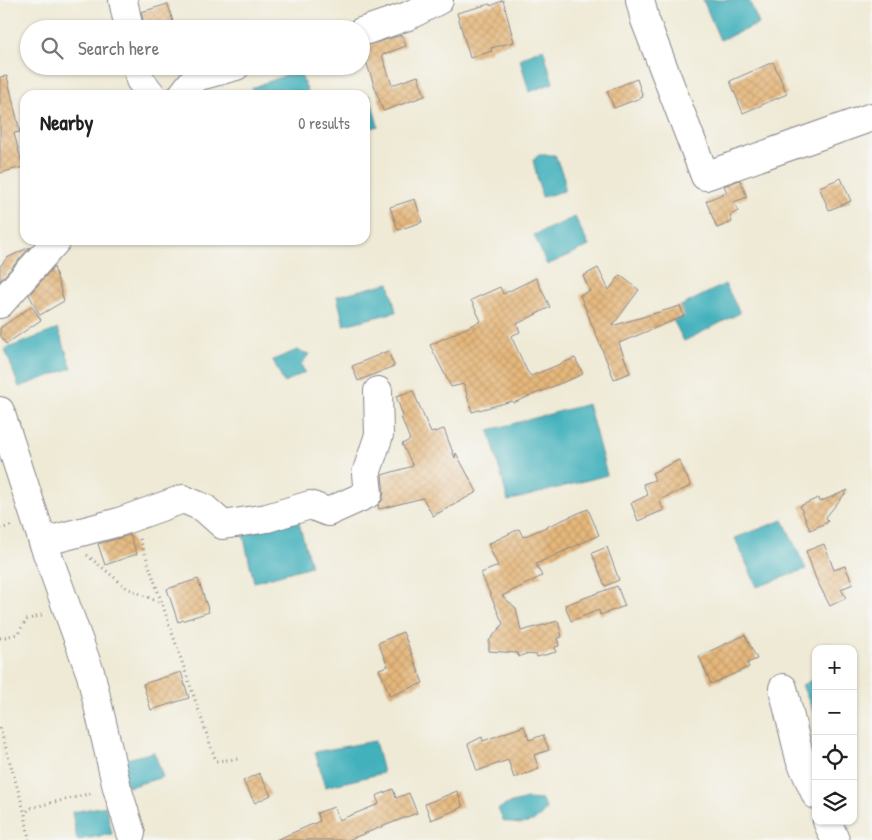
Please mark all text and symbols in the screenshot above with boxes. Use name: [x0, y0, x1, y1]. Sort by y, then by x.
search box: [20, 20, 370, 75]
icon: search: [38, 34, 66, 62]
text: Search here: [78, 35, 159, 61]
text: Nearby: [40, 108, 93, 137]
text: 0 results: [298, 112, 350, 134]
map controls: [812, 645, 857, 825]
button: +: [812, 645, 857, 690]
button: −: [812, 690, 857, 735]
button: locate: [812, 735, 857, 780]
button: layers: [812, 780, 857, 825]

